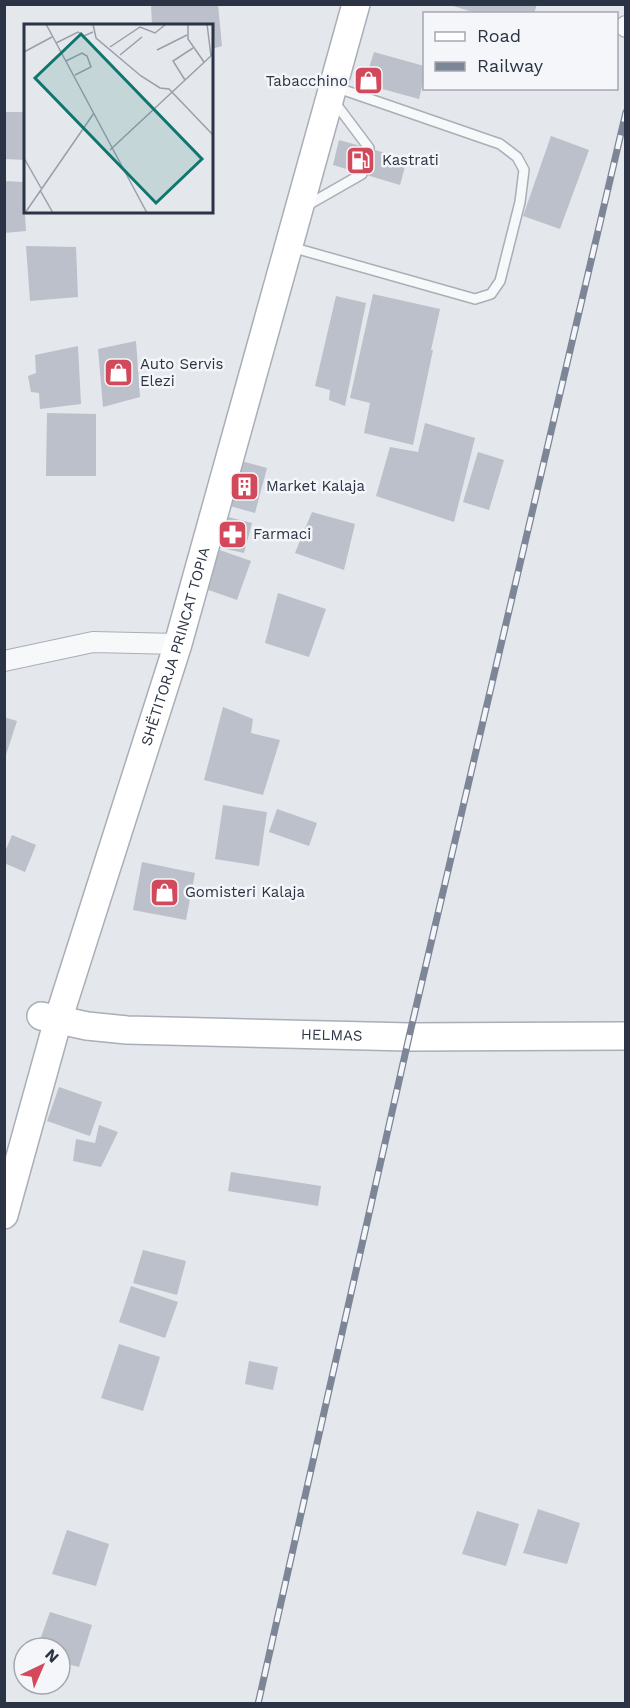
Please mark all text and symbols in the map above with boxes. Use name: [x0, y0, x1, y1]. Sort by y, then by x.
legend: [423, 12, 618, 90]
inset map: [24, 24, 213, 213]
text: Road: [477, 25, 521, 46]
text: Railway: [477, 55, 544, 76]
shop icon: Tabacchino: [353, 65, 385, 97]
place label: Tabacchino: [266, 72, 348, 90]
fuel station icon: Kastrati: [345, 144, 377, 176]
place label: Kastrati: [382, 151, 439, 169]
place label: Auto Servis Elezi: [140, 355, 224, 390]
shop icon: Auto Servis Elezi: [103, 357, 135, 389]
building icon: Market Kalaja: [229, 470, 261, 502]
place label: Market Kalaja: [266, 477, 366, 495]
pharmacy icon: Farmaci: [216, 518, 248, 550]
place label: Farmaci: [253, 525, 311, 543]
street label: SHËTITORJA PRINCAT TOPIA: [137, 545, 214, 748]
shop icon: Gomisteri Kalaja: [148, 876, 180, 908]
place label: Gomisteri Kalaja: [185, 883, 305, 901]
street label: HELMAS: [301, 1025, 363, 1045]
north arrow: [12, 1636, 72, 1696]
text: N: [41, 1645, 63, 1667]

